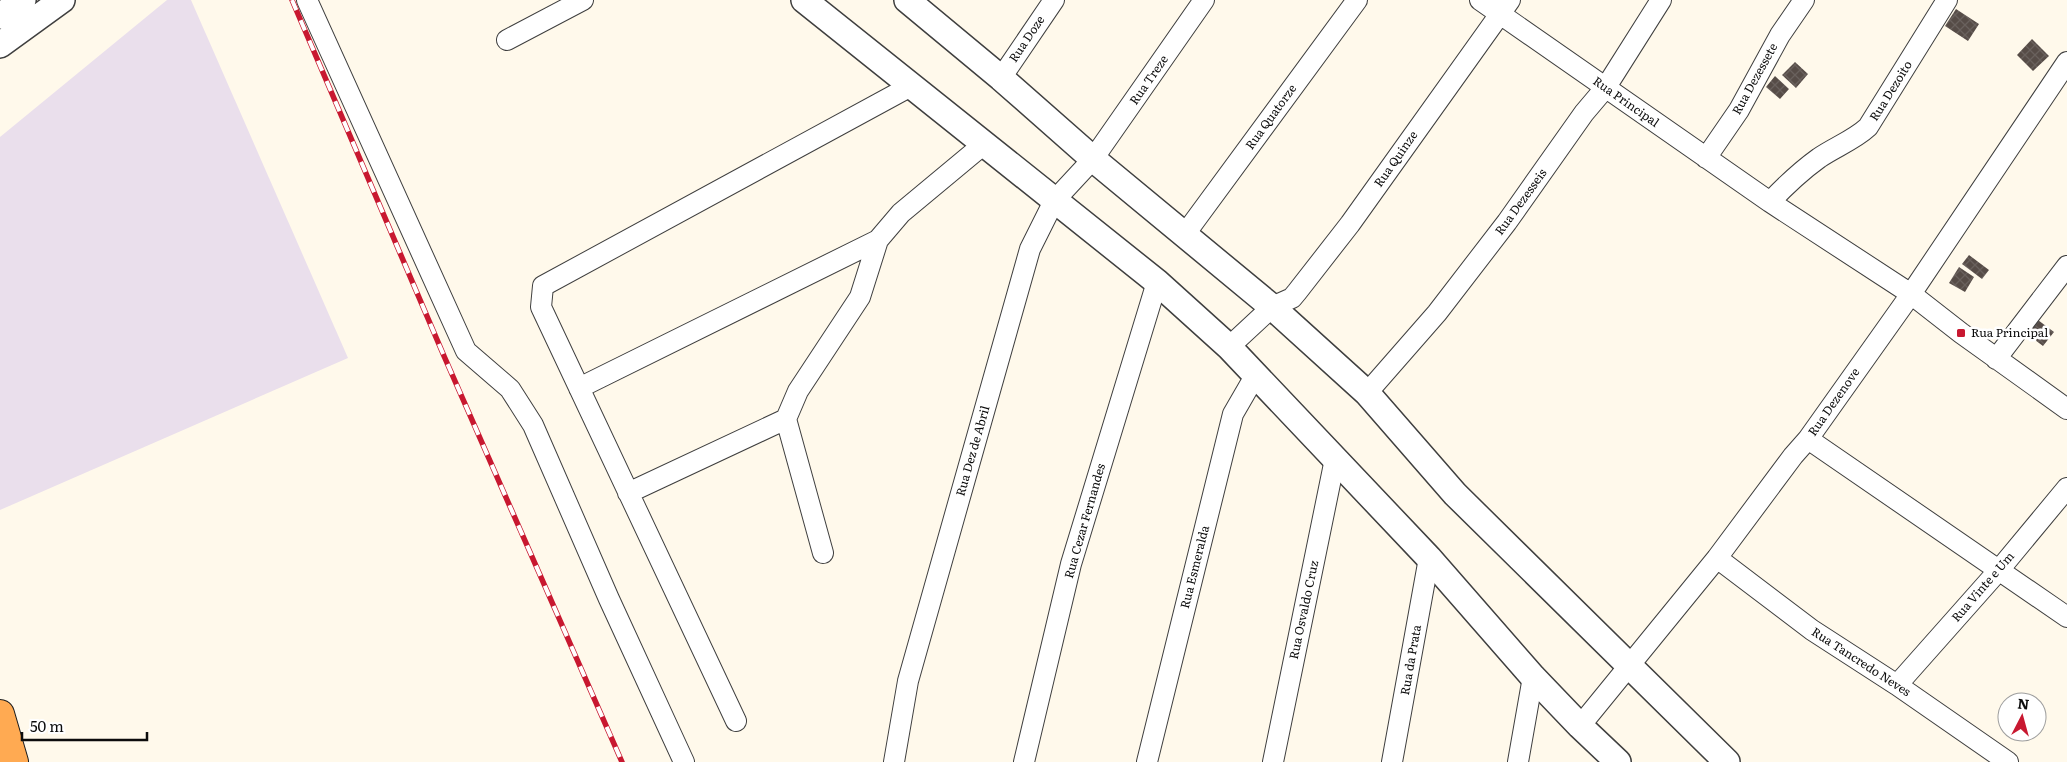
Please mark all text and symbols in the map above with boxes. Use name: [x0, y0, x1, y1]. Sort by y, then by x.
street label: Rua Doze: [1004, 11, 1048, 65]
street label: Rua Dezessete: [1727, 39, 1781, 118]
street label: Rua Treze: [1124, 51, 1172, 108]
street label: Rua Dezoito: [1864, 57, 1916, 124]
street label: Rua Principal: [1590, 72, 1663, 131]
street label: Rua Quatorze: [1240, 80, 1300, 153]
street label: Rua Quinze: [1369, 126, 1421, 190]
street label: Rua Dezesseis: [1490, 164, 1551, 238]
place label: Rua Principal: [1971, 323, 2048, 341]
marker: Rua Principal: [1955, 327, 1967, 339]
street label: Rua Dezenove: [1803, 364, 1863, 439]
street label: Rua Dez de Abril: [950, 403, 994, 498]
street label: Rua Cezar Fernandes: [1059, 461, 1109, 580]
street label: Rua Esmeralda: [1175, 523, 1213, 610]
street label: Rua Vinte e Um: [1947, 547, 2018, 625]
street label: Rua Osvaldo Cruz: [1284, 559, 1322, 661]
street label: Rua Tancredo Neves: [1808, 622, 1915, 700]
street label: Rua da Prata: [1395, 623, 1425, 696]
north arrow: [1997, 692, 2047, 742]
text: N: [2017, 693, 2031, 714]
scale bar: [22, 710, 148, 742]
text: 50 m: [30, 714, 64, 737]

